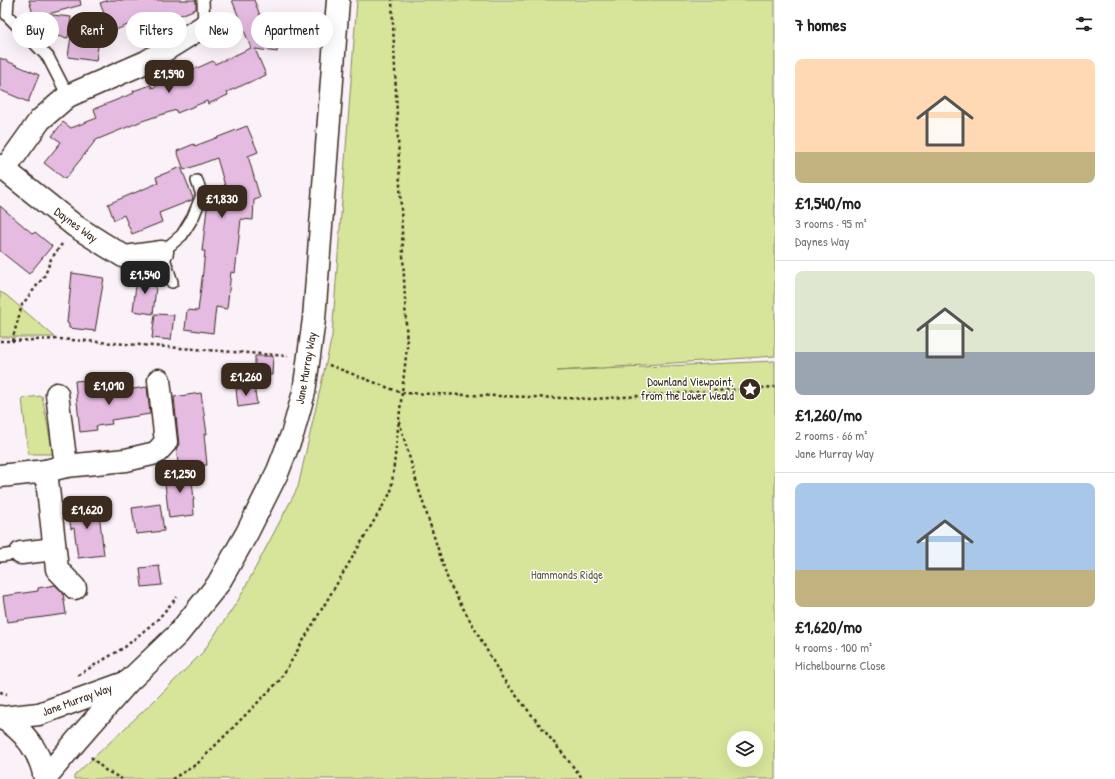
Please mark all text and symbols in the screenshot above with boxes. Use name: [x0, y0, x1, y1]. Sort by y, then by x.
chip: Buy: [12, 12, 59, 48]
chip: Rent: [67, 12, 118, 48]
chip: Filters: [126, 12, 187, 48]
chip: New: [195, 12, 243, 48]
chip: Apartment: [251, 12, 333, 48]
text: 7 homes: [795, 13, 846, 36]
icon: filters: [1073, 13, 1095, 35]
pin: £1,590: [136, 60, 202, 94]
text: £1,590: [154, 64, 184, 82]
icon: home: [909, 85, 981, 157]
pin: £1,830: [189, 185, 255, 219]
text: £1,830: [206, 189, 238, 207]
text: £1,540/mo: [795, 191, 861, 214]
street label: Daynes Way: [51, 203, 102, 246]
text: 3 rooms · 95 m²: [795, 214, 867, 232]
text: Daynes Way: [795, 232, 849, 250]
pin: £1,540: [112, 261, 178, 295]
text: £1,540: [130, 265, 160, 283]
icon: home: [909, 297, 981, 369]
street label: Jane Murray Way: [291, 330, 320, 405]
pin: £1,260: [213, 363, 279, 397]
text: £1,260: [230, 367, 262, 385]
pin: £1,010: [76, 372, 142, 406]
place label: Downland Viewpoint, from the Lower Weald: [641, 373, 734, 404]
text: £1,010: [94, 376, 124, 394]
place icon: Downland Viewpoint, from the Lower Weald: [737, 376, 763, 402]
text: £1,260/mo: [795, 403, 862, 426]
text: 2 rooms · 66 m²: [795, 426, 867, 444]
text: Jane Murray Way: [795, 444, 874, 462]
pin: £1,250: [147, 460, 213, 494]
text: £1,250: [164, 464, 196, 482]
pin: £1,620: [54, 496, 120, 530]
text: £1,620: [71, 500, 103, 518]
icon: home: [909, 509, 981, 581]
park label: Hammonds Ridge: [531, 566, 603, 583]
text: £1,620/mo: [795, 615, 862, 638]
text: 4 rooms · 100 m²: [795, 638, 872, 656]
text: Michelbourne Close: [795, 656, 886, 674]
street label: Jane Murray Way: [40, 679, 114, 720]
map controls: [727, 731, 763, 767]
button: layers: [727, 731, 763, 767]

